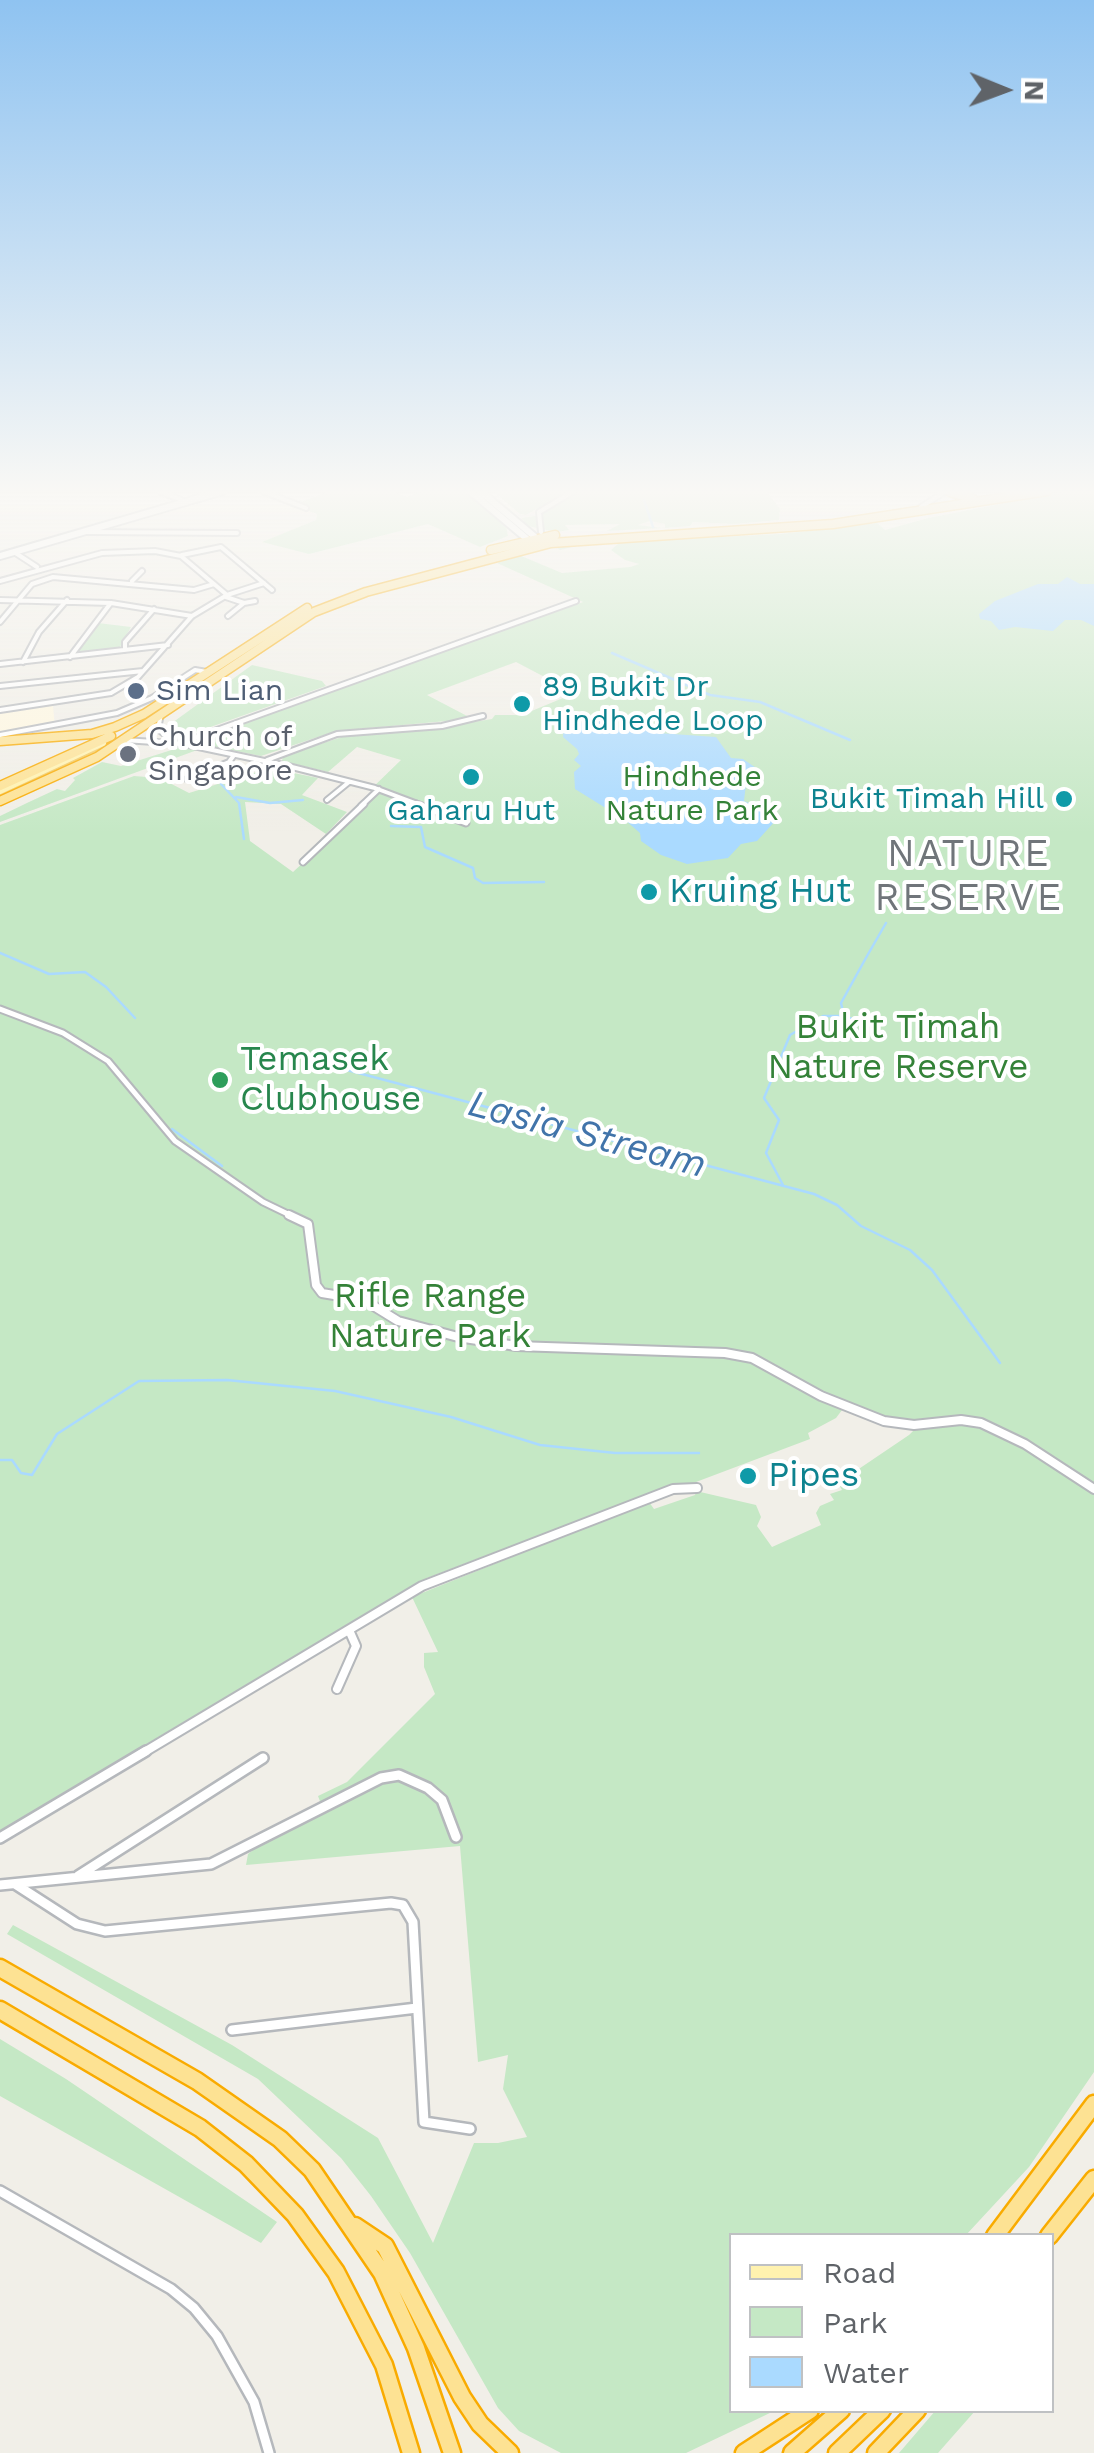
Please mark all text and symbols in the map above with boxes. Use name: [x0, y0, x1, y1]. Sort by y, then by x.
north arrow: [954, 40, 1054, 140]
text: N: [1018, 80, 1051, 101]
place label: 89 Bukit Dr Hindhede Loop: [542, 669, 764, 740]
place label: Sim Lian: [156, 673, 283, 709]
marker: Sim Lian: [125, 680, 147, 702]
marker: 89 Bukit Dr Hindhede Loop: [511, 693, 533, 715]
place label: Church of Singapore: [148, 719, 293, 790]
marker: Church of Singapore: [117, 743, 139, 765]
park label: Hindhede Nature Park: [605, 759, 779, 830]
marker: Gaharu Hut: [460, 766, 482, 788]
place label: Bukit Timah Hill: [810, 781, 1044, 817]
marker: Bukit Timah Hill: [1053, 788, 1075, 810]
place label: Gaharu Hut: [387, 793, 555, 829]
district label: NATURE RESERVE: [874, 832, 1064, 922]
place label: Kruing Hut: [669, 871, 851, 913]
marker: Kruing Hut: [638, 881, 660, 903]
park label: Bukit Timah Nature Reserve: [768, 1007, 1028, 1089]
place label: Temasek Clubhouse: [240, 1039, 421, 1121]
marker: Temasek Clubhouse: [209, 1069, 231, 1091]
water label: Lasia Stream: [463, 1081, 711, 1189]
park label: Rifle Range Nature Park: [329, 1276, 531, 1358]
place label: Pipes: [768, 1455, 859, 1497]
marker: Pipes: [737, 1465, 759, 1487]
legend: [729, 2233, 1054, 2413]
text: Road: [823, 2255, 896, 2290]
text: Park: [823, 2305, 888, 2340]
text: Water: [823, 2355, 909, 2390]

